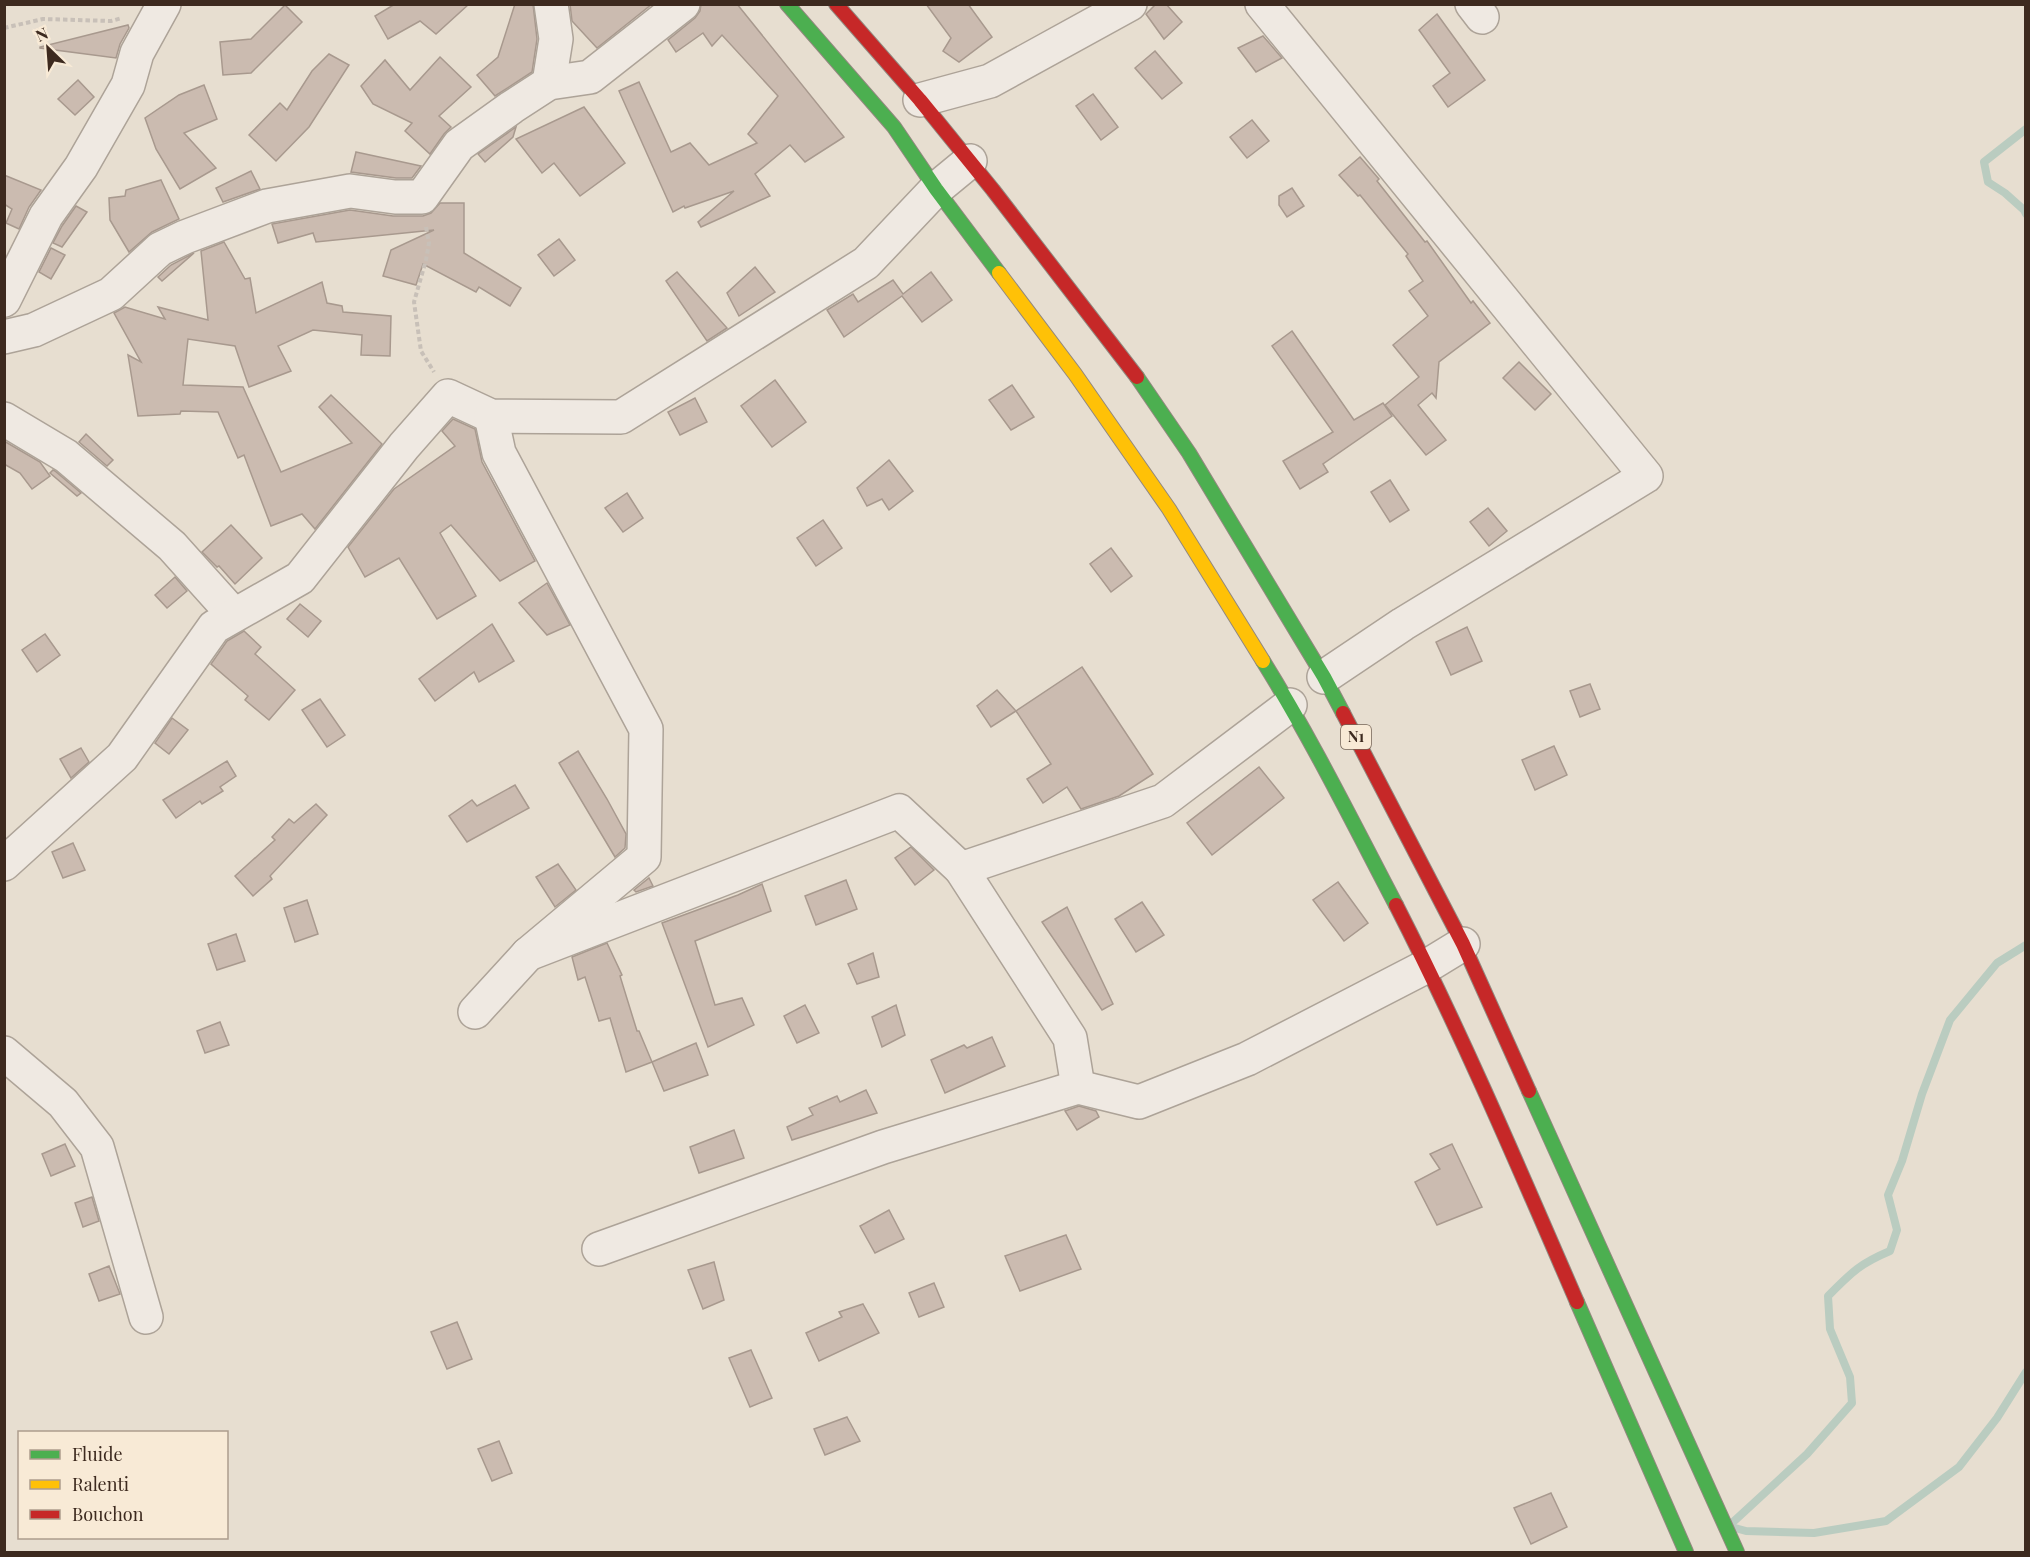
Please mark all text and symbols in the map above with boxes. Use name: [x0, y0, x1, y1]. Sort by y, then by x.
north arrow: [18, 18, 78, 78]
text: N: [32, 22, 52, 46]
road number: N1: [1341, 725, 1371, 749]
legend: [18, 1431, 228, 1539]
text: Fluide: [72, 1442, 123, 1466]
text: Ralenti: [72, 1472, 129, 1496]
text: Bouchon: [72, 1502, 144, 1526]

